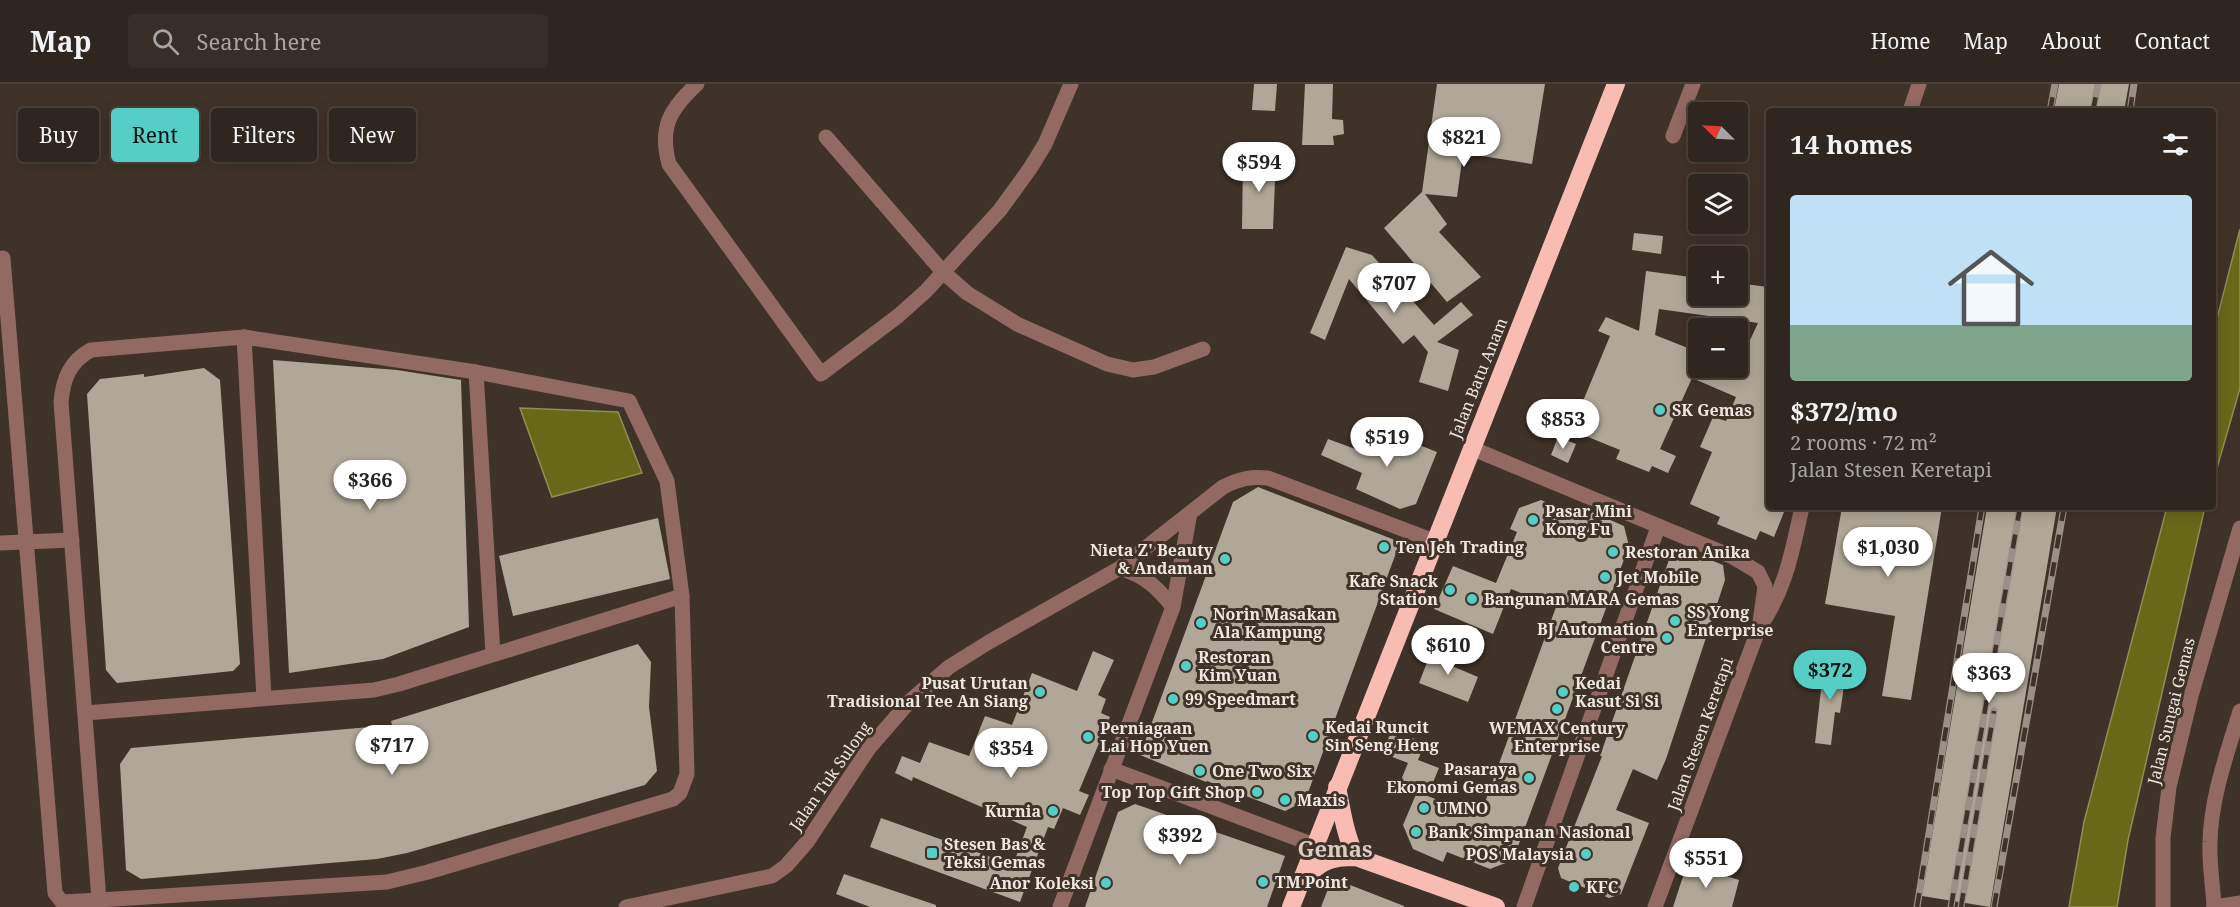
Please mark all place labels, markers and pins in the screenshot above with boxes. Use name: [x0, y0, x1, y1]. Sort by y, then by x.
pin: $821: [1428, 117, 1500, 168]
pin: $594: [1223, 142, 1295, 193]
pin: $707: [1358, 263, 1430, 314]
pin: $853: [1527, 399, 1599, 450]
place label: SK Gemas: [1672, 399, 1752, 421]
marker: SK Gemas: [1653, 403, 1667, 417]
pin: $519: [1351, 417, 1423, 468]
pin: $366: [334, 460, 406, 511]
place label: Pasar Mini Kong Fu: [1545, 500, 1632, 540]
marker: Pasar Mini Kong Fu: [1526, 513, 1540, 527]
pin: $1,030: [1839, 527, 1937, 578]
place label: Ten Jeh Trading: [1396, 536, 1524, 558]
place label: Nieta Z' Beauty & Andaman: [1090, 539, 1214, 579]
marker: Ten Jeh Trading: [1377, 540, 1391, 554]
place label: Restoran Anika: [1625, 541, 1751, 563]
marker: Restoran Anika: [1606, 545, 1620, 559]
marker: Nieta Z' Beauty & Andaman: [1218, 552, 1232, 566]
place label: Jet Mobile: [1616, 566, 1699, 588]
place label: Kafe Snack Station: [1349, 570, 1439, 610]
marker: Jet Mobile: [1598, 570, 1612, 584]
marker: Kafe Snack Station: [1443, 583, 1457, 597]
place label: Bangunan MARA Gemas: [1484, 588, 1679, 610]
marker: Bangunan MARA Gemas: [1465, 592, 1479, 606]
place label: SS Yong Enterprise: [1687, 601, 1773, 641]
place label: Norin Masakan Ala Kampung: [1213, 603, 1337, 643]
marker: SS Yong Enterprise: [1668, 614, 1682, 628]
marker: Norin Masakan Ala Kampung: [1194, 616, 1208, 630]
place label: BJ Automation Centre: [1537, 618, 1655, 658]
pin: $610: [1412, 625, 1484, 676]
marker: BJ Automation Centre: [1660, 631, 1674, 645]
place label: Restoran Kim Yuan: [1198, 646, 1278, 686]
pin: $372: [1794, 650, 1866, 701]
pin: $363: [1953, 653, 2025, 704]
marker: Restoran Kim Yuan: [1179, 659, 1193, 673]
place label: Pusat Urutan Tradisional Tee An Siang: [827, 672, 1028, 712]
place label: Kedai Kasut Si Si: [1575, 672, 1660, 712]
marker: Pusat Urutan Tradisional Tee An Siang: [1033, 685, 1047, 699]
marker: Kedai Kasut Si Si: [1556, 685, 1570, 699]
place label: 99 Speedmart: [1185, 688, 1296, 710]
marker: 99 Speedmart: [1166, 692, 1180, 706]
marker: WEMAX Century Enterprise: [1550, 702, 1564, 716]
place label: Kedai Runcit Sin Seng Heng: [1325, 716, 1439, 756]
place label: Perniagaan Lai Hop Yuen: [1100, 717, 1209, 757]
place label: WEMAX Century Enterprise: [1489, 717, 1626, 757]
pin: $717: [356, 725, 428, 776]
pin: $354: [975, 728, 1047, 779]
marker: Kedai Runcit Sin Seng Heng: [1306, 729, 1320, 743]
marker: Perniagaan Lai Hop Yuen: [1081, 730, 1095, 744]
place label: Pasaraya Ekonomi Gemas: [1386, 758, 1517, 798]
place label: One Two Six: [1212, 760, 1313, 782]
marker: One Two Six: [1193, 764, 1207, 778]
marker: Pasaraya Ekonomi Gemas: [1522, 771, 1536, 785]
place label: Top Top Gift Shop: [1102, 781, 1245, 803]
marker: Top Top Gift Shop: [1250, 785, 1264, 799]
place label: Maxis: [1297, 789, 1346, 811]
marker: Maxis: [1278, 793, 1292, 807]
place label: UMNO: [1436, 797, 1488, 819]
place label: Kurnia: [985, 800, 1041, 822]
marker: UMNO: [1417, 801, 1431, 815]
marker: Kurnia: [1046, 804, 1060, 818]
pin: $392: [1144, 815, 1216, 866]
place label: Bank Simpanan Nasional: [1428, 821, 1631, 843]
marker: Bank Simpanan Nasional: [1409, 825, 1423, 839]
place label: Stesen Bas & Teksi Gemas: [944, 833, 1046, 873]
pin: $551: [1670, 838, 1742, 889]
place label: POS Malaysia: [1466, 843, 1574, 865]
marker: Stesen Bas & Teksi Gemas: [925, 846, 939, 860]
marker: POS Malaysia: [1579, 847, 1593, 861]
place label: TM Point: [1275, 871, 1348, 893]
place label: Anor Koleksi: [989, 872, 1094, 894]
marker: TM Point: [1256, 875, 1270, 889]
marker: Anor Koleksi: [1099, 876, 1113, 890]
place label: KFC: [1586, 876, 1619, 898]
marker: KFC: [1567, 880, 1581, 894]

